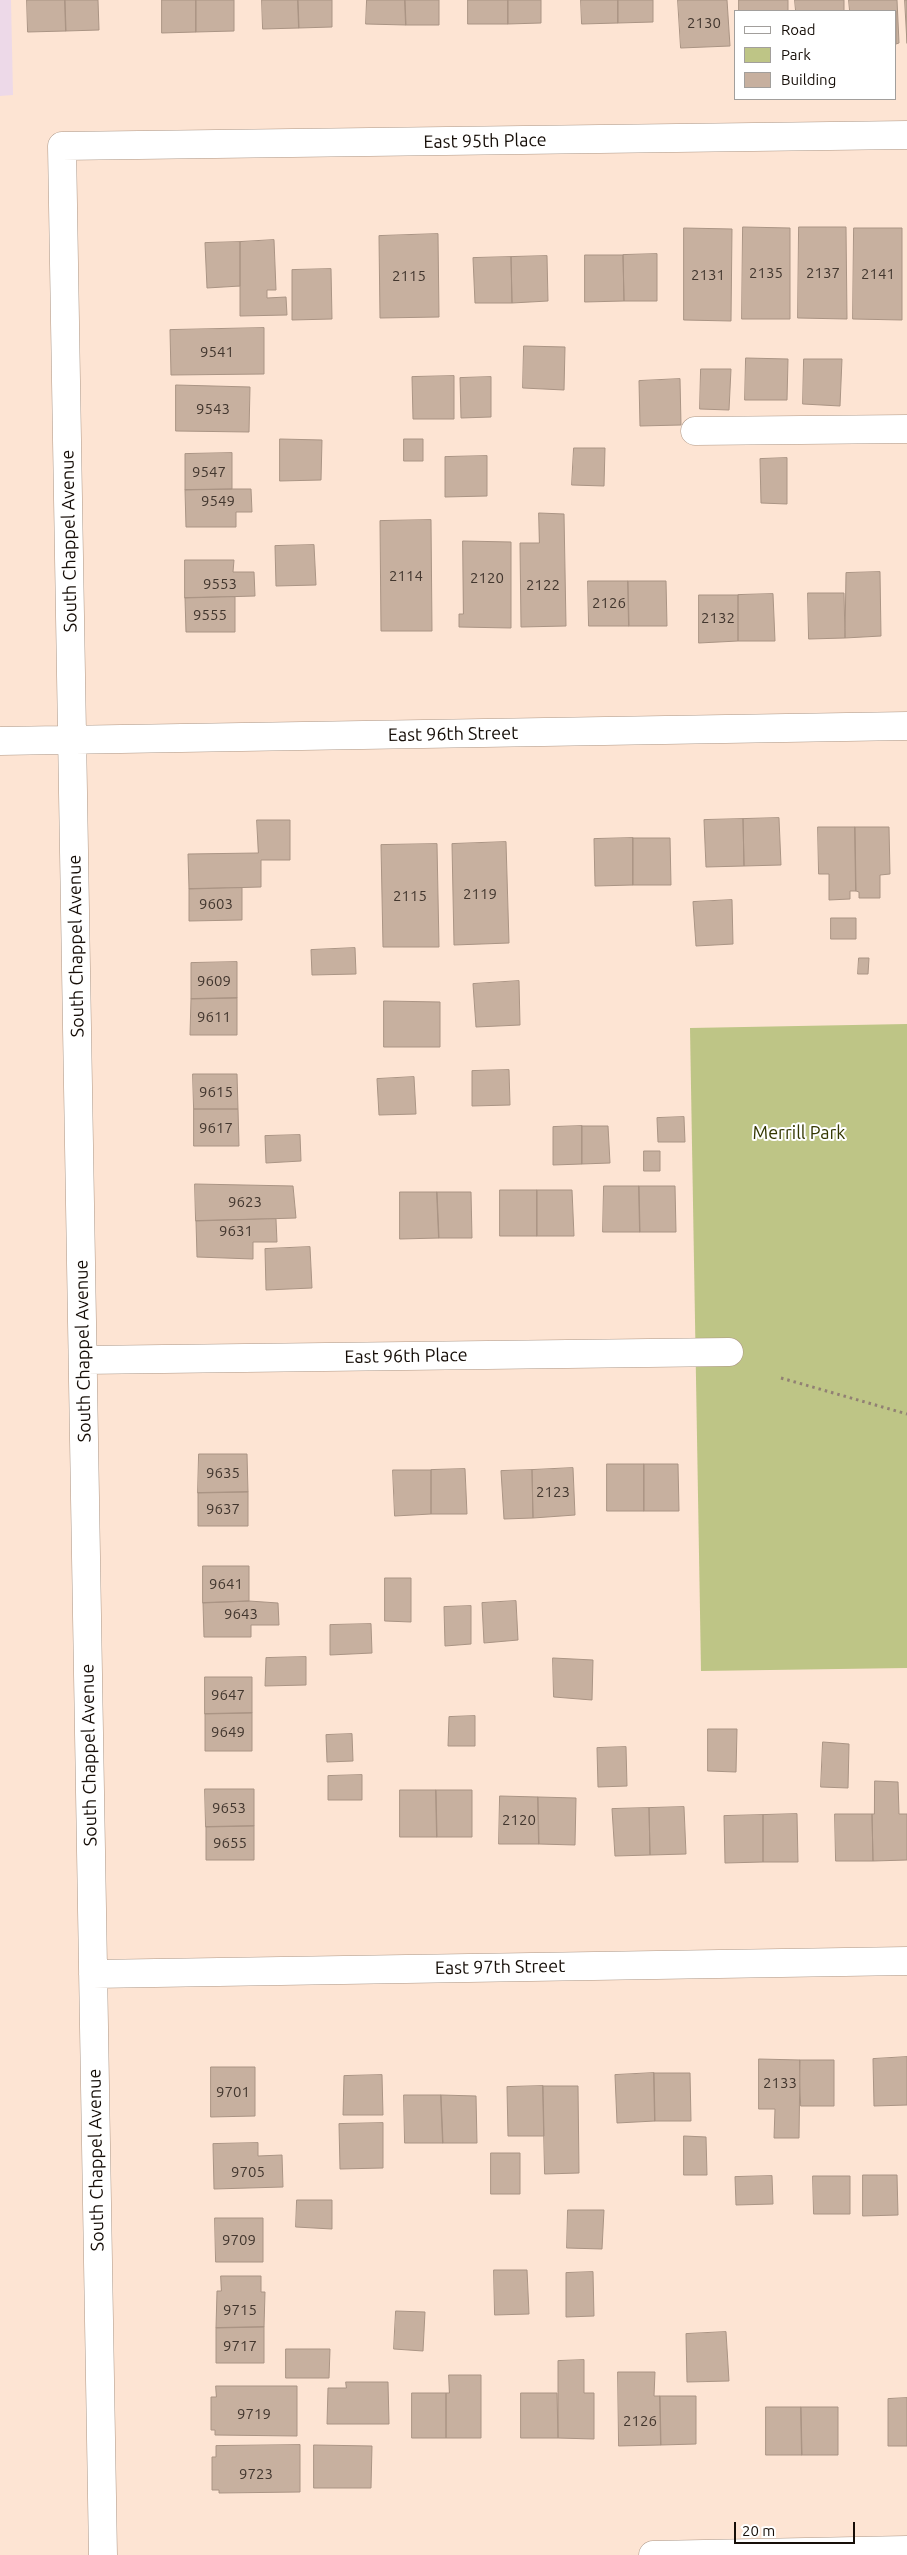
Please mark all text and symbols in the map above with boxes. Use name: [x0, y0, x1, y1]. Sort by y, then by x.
legend: [734, 10, 897, 100]
house number: 2130: [687, 14, 721, 32]
text: Road: [781, 21, 816, 38]
text: Park: [781, 46, 811, 63]
text: Building: [781, 71, 836, 88]
street label: East 95th Place: [423, 129, 547, 153]
house number: 2135: [749, 264, 783, 282]
house number: 2137: [806, 264, 840, 282]
house number: 2141: [861, 265, 895, 283]
house number: 2131: [691, 266, 725, 284]
house number: 2115: [392, 267, 426, 285]
house number: 9541: [200, 343, 234, 361]
house number: 9543: [196, 400, 230, 418]
street label: South Chappel Avenue: [57, 449, 81, 633]
house number: 9547: [192, 463, 226, 481]
house number: 9549: [201, 492, 235, 510]
house number: 2114: [389, 567, 423, 585]
house number: 2120: [470, 569, 504, 587]
house number: 9553: [203, 575, 237, 593]
house number: 2122: [526, 576, 560, 594]
house number: 2126: [592, 594, 626, 612]
house number: 9555: [193, 606, 227, 624]
house number: 2132: [701, 609, 735, 627]
street label: East 96th Street: [388, 722, 518, 746]
street label: South Chappel Avenue: [64, 854, 88, 1038]
house number: 2119: [463, 885, 497, 903]
house number: 2115: [393, 887, 427, 905]
house number: 9603: [199, 895, 233, 913]
house number: 9609: [197, 972, 231, 990]
house number: 9611: [197, 1008, 231, 1026]
house number: 9615: [199, 1083, 233, 1101]
house number: 9617: [199, 1119, 233, 1137]
park label: Merrill Park: [753, 1122, 845, 1144]
house number: 9623: [228, 1193, 262, 1211]
house number: 9631: [219, 1222, 253, 1240]
street label: South Chappel Avenue: [71, 1259, 95, 1443]
street label: East 96th Place: [344, 1344, 468, 1368]
house number: 9635: [206, 1464, 240, 1482]
house number: 2123: [536, 1483, 570, 1501]
house number: 9637: [206, 1500, 240, 1518]
house number: 9641: [209, 1575, 243, 1593]
house number: 9643: [224, 1605, 258, 1623]
street label: South Chappel Avenue: [77, 1663, 101, 1847]
house number: 9647: [211, 1686, 245, 1704]
house number: 9649: [211, 1723, 245, 1741]
house number: 9653: [212, 1799, 246, 1817]
house number: 2120: [502, 1811, 536, 1829]
house number: 9655: [213, 1834, 247, 1852]
street label: East 97th Street: [435, 1955, 565, 1979]
street label: South Chappel Avenue: [84, 2068, 108, 2252]
house number: 2133: [763, 2074, 797, 2092]
house number: 9701: [216, 2083, 250, 2101]
house number: 9705: [231, 2163, 265, 2181]
house number: 9709: [222, 2231, 256, 2249]
house number: 9715: [223, 2301, 257, 2319]
house number: 9717: [223, 2337, 257, 2355]
house number: 9719: [237, 2405, 271, 2423]
house number: 2126: [623, 2412, 657, 2430]
house number: 9723: [239, 2465, 273, 2483]
scale bar: [737, 2512, 858, 2544]
text: 20 m: [742, 2522, 775, 2539]

